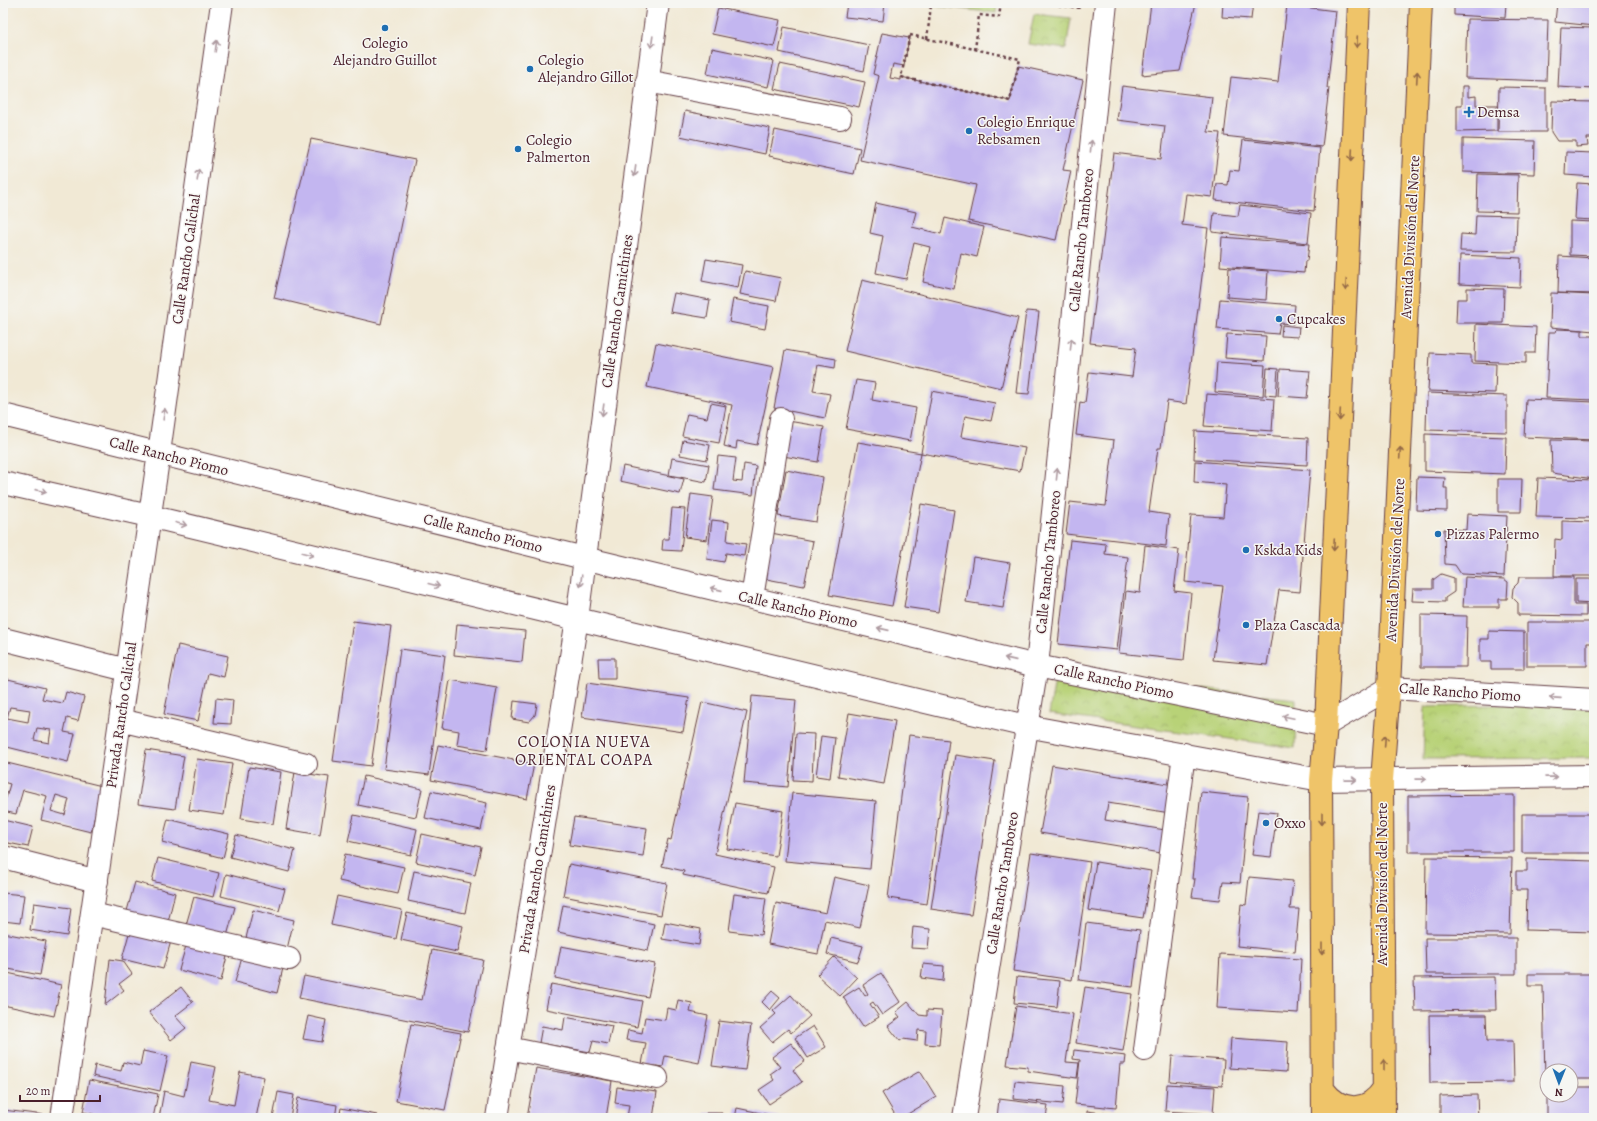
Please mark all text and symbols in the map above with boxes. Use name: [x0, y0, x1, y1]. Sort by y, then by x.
marker: Colegio Alejandro Guillot: [380, 23, 390, 33]
place label: Colegio Alejandro Guillot: [332, 33, 437, 70]
one-way arrow: [648, 35, 656, 48]
one-way arrow: [1354, 35, 1361, 48]
one-way arrow: [212, 40, 220, 53]
place label: Colegio Alejandro Gillot: [537, 50, 634, 87]
marker: Colegio Alejandro Gillot: [525, 64, 535, 74]
one-way arrow: [1414, 71, 1421, 84]
place label: Demsa: [1477, 102, 1520, 122]
marker: Demsa: [1464, 107, 1474, 117]
place label: Colegio Enrique Rebsamen: [977, 112, 1075, 149]
marker: Colegio Enrique Rebsamen: [964, 126, 974, 136]
place label: Colegio Palmerton: [526, 130, 590, 167]
one-way arrow: [1088, 139, 1095, 152]
marker: Colegio Palmerton: [513, 144, 523, 154]
one-way arrow: [1348, 148, 1356, 161]
street label: Avenida División del Norte: [1396, 155, 1424, 320]
one-way arrow: [631, 164, 639, 177]
street label: Calle Rancho Tamboreo: [1064, 167, 1098, 313]
one-way arrow: [194, 169, 202, 182]
street label: Calle Rancho Calichal: [167, 192, 205, 326]
street label: Calle Rancho Camichines: [596, 233, 638, 389]
one-way arrow: [1342, 278, 1350, 291]
place label: Cupcakes: [1287, 309, 1346, 329]
marker: Cupcakes: [1274, 314, 1284, 324]
one-way arrow: [1067, 338, 1074, 351]
one-way arrow: [600, 403, 607, 416]
one-way arrow: [160, 408, 168, 421]
one-way arrow: [1337, 408, 1344, 421]
street label: Calle Rancho Piomo: [107, 432, 231, 480]
one-way arrow: [1396, 447, 1403, 460]
one-way arrow: [1053, 468, 1061, 481]
street label: Avenida División del Norte: [1381, 478, 1409, 643]
one-way arrow: [34, 488, 47, 496]
street label: Calle Rancho Tamboreo: [1031, 489, 1065, 635]
street label: Calle Rancho Piomo: [421, 509, 545, 557]
one-way arrow: [175, 520, 188, 528]
place label: Pizzas Palermo: [1446, 524, 1539, 544]
marker: Pizzas Palermo: [1433, 529, 1443, 539]
one-way arrow: [1331, 538, 1338, 551]
place label: Kskda Kids: [1254, 540, 1322, 560]
marker: Kskda Kids: [1241, 545, 1251, 555]
one-way arrow: [301, 551, 314, 559]
one-way arrow: [577, 574, 585, 587]
one-way arrow: [427, 581, 440, 589]
one-way arrow: [710, 585, 723, 593]
street label: Calle Rancho Piomo: [736, 586, 860, 632]
place label: Plaza Cascada: [1254, 615, 1340, 635]
marker: Plaza Cascada: [1241, 620, 1251, 630]
one-way arrow: [877, 625, 890, 632]
street label: Privada Rancho Calichal: [101, 640, 141, 790]
one-way arrow: [1004, 655, 1017, 663]
street label: Calle Rancho Piomo: [1052, 659, 1176, 703]
street label: Calle Rancho Piomo: [1398, 678, 1522, 706]
one-way arrow: [1549, 694, 1562, 701]
one-way arrow: [1282, 712, 1295, 720]
district label: COLONIA NUEVA ORIENTAL COAPA: [515, 731, 653, 771]
one-way arrow: [1381, 735, 1388, 748]
one-way arrow: [1544, 773, 1557, 780]
one-way arrow: [1414, 775, 1427, 783]
one-way arrow: [1344, 776, 1357, 784]
street label: Privada Rancho Camichines: [514, 783, 560, 955]
street label: Avenida División del Norte: [1372, 802, 1392, 967]
street label: Calle Rancho Tamboreo: [981, 810, 1023, 956]
one-way arrow: [1318, 812, 1326, 825]
place label: Oxxo: [1274, 813, 1306, 833]
marker: Oxxo: [1261, 818, 1271, 828]
one-way arrow: [1318, 942, 1326, 955]
one-way arrow: [1380, 1059, 1388, 1072]
north arrow: [1539, 1063, 1579, 1103]
scale bar: [20, 1077, 100, 1103]
text: 20 m: [26, 1083, 50, 1099]
text: N: [1555, 1085, 1563, 1100]

